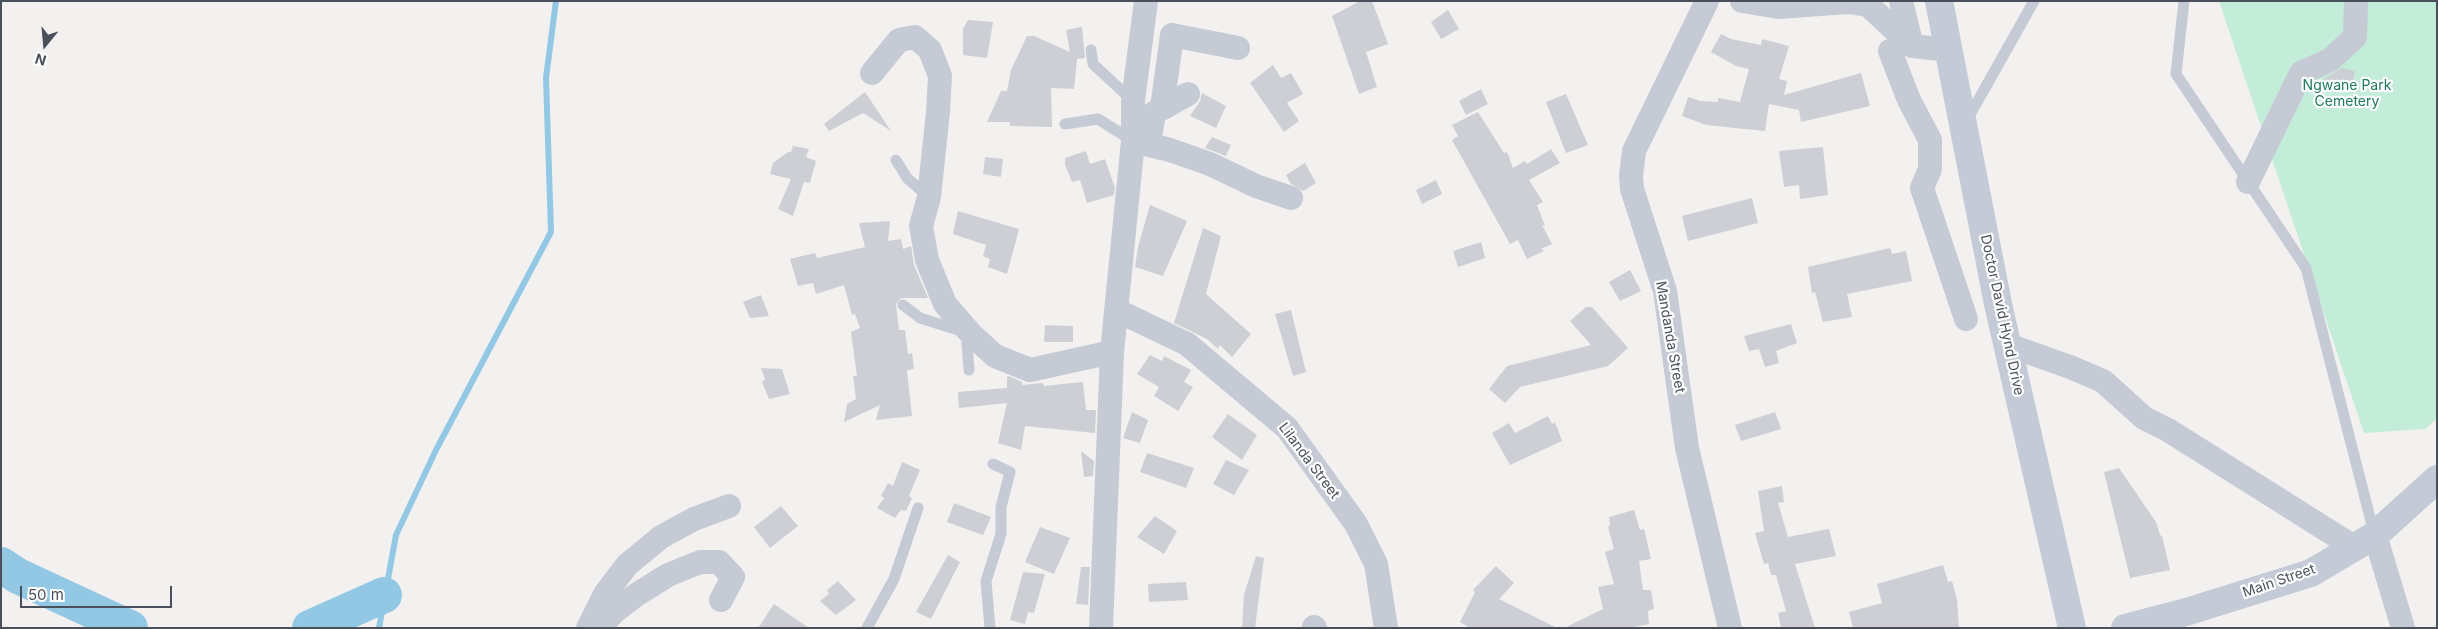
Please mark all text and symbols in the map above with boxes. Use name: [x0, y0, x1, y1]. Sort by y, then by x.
north arrow: [20, 20, 70, 70]
text: N: [33, 50, 48, 70]
park label: Ngwane Park Cemetery: [2303, 78, 2391, 110]
street label: Doctor David Hynd Drive: [1977, 233, 2027, 397]
street label: Mandanda Street: [1652, 280, 1688, 394]
street label: Lilanda Street: [1275, 420, 1343, 502]
street label: Main Street: [2241, 561, 2317, 601]
scale bar: [22, 576, 175, 608]
text: 50 m: [28, 585, 64, 604]

